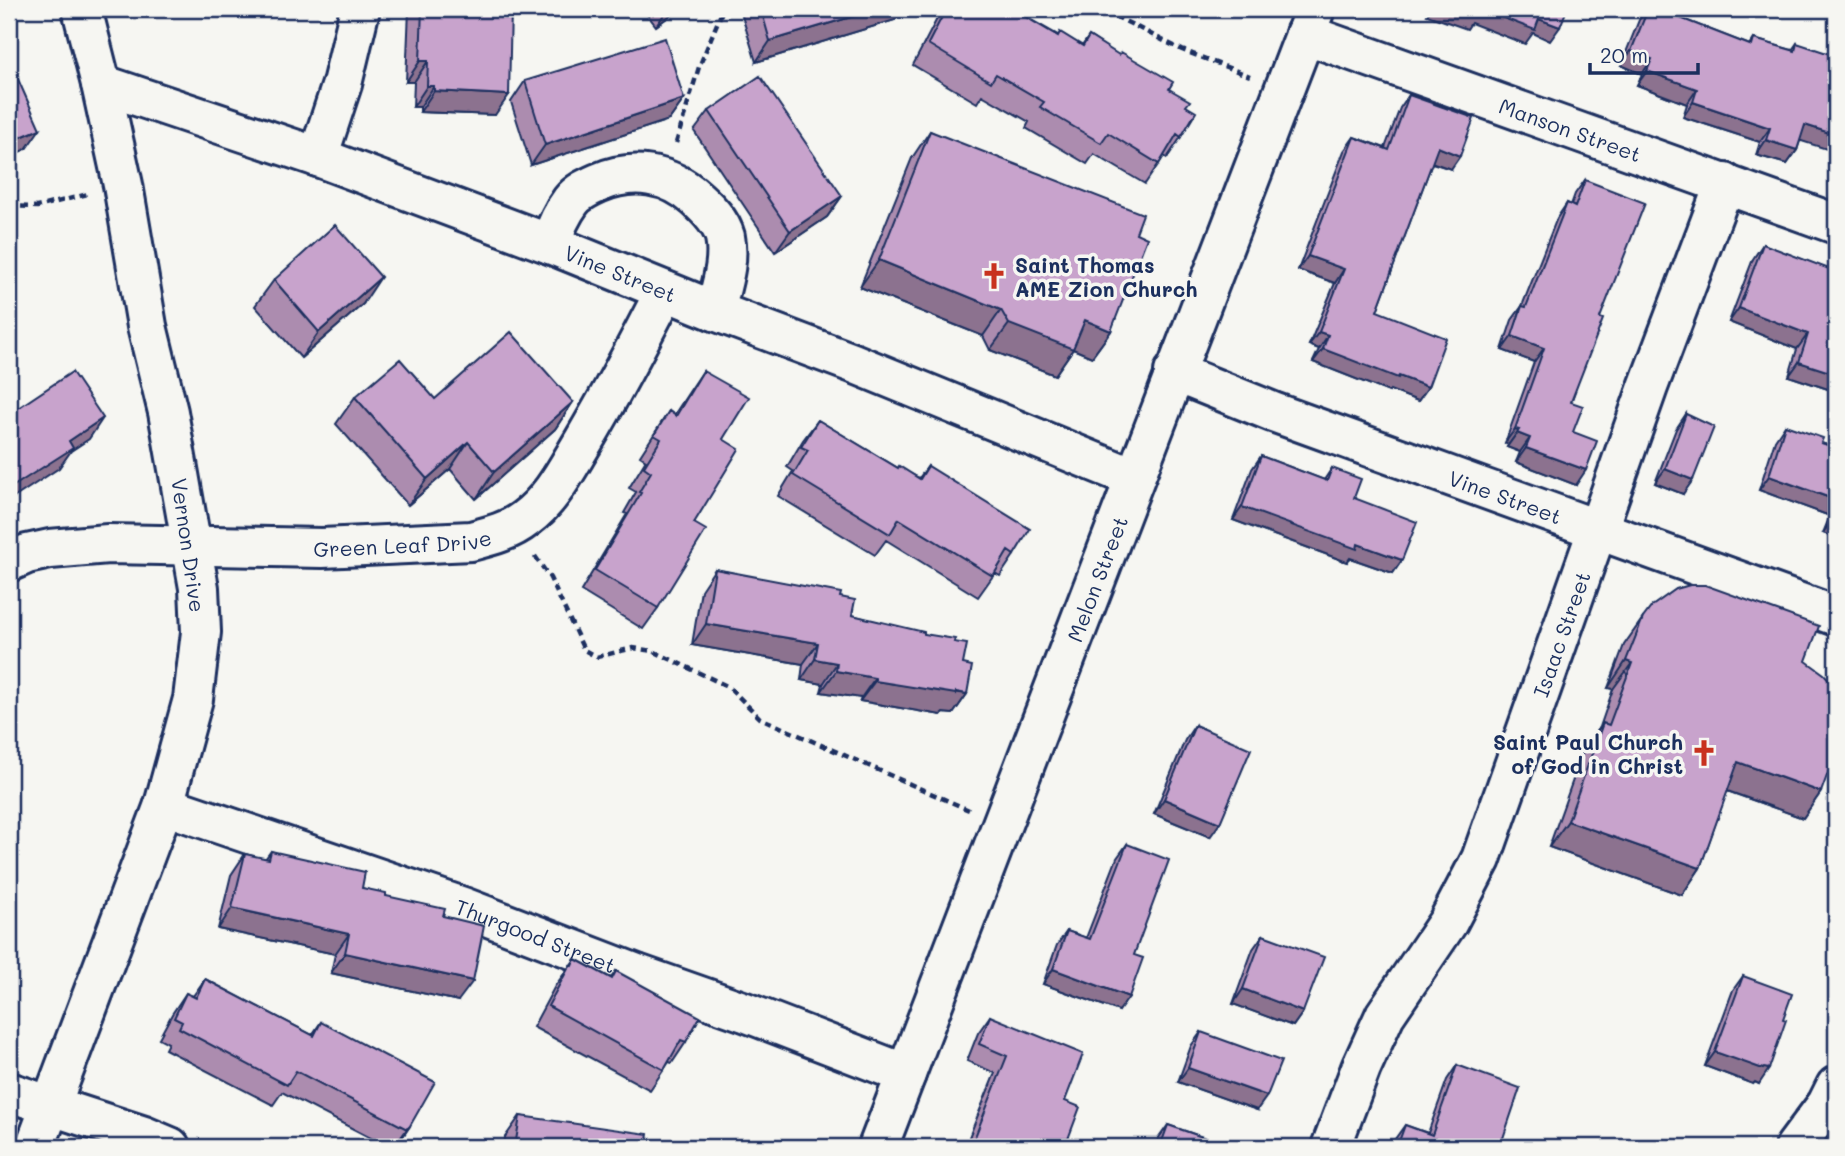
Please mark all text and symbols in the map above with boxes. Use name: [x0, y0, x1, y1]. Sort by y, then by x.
scale bar: [1590, 32, 1698, 76]
text: 20 m: [1600, 41, 1648, 68]
street label: Manson Street: [1496, 91, 1645, 167]
street label: Vine Street: [561, 238, 681, 307]
place label: Saint Thomas AME Zion Church: [1015, 251, 1198, 302]
church icon: Saint Thomas AME Zion Church: [979, 261, 1009, 291]
street label: Vine Street: [1445, 463, 1566, 529]
street label: Vernon Drive: [166, 476, 212, 614]
street label: Melon Street: [1060, 512, 1133, 645]
street label: Green Leaf Drive: [313, 523, 494, 562]
street label: Isaac Street: [1526, 567, 1595, 700]
place label: Saint Paul Church of God in Christ: [1493, 728, 1683, 779]
church icon: Saint Paul Church of God in Christ: [1689, 738, 1719, 768]
street label: Thurgood Street: [452, 892, 620, 978]

